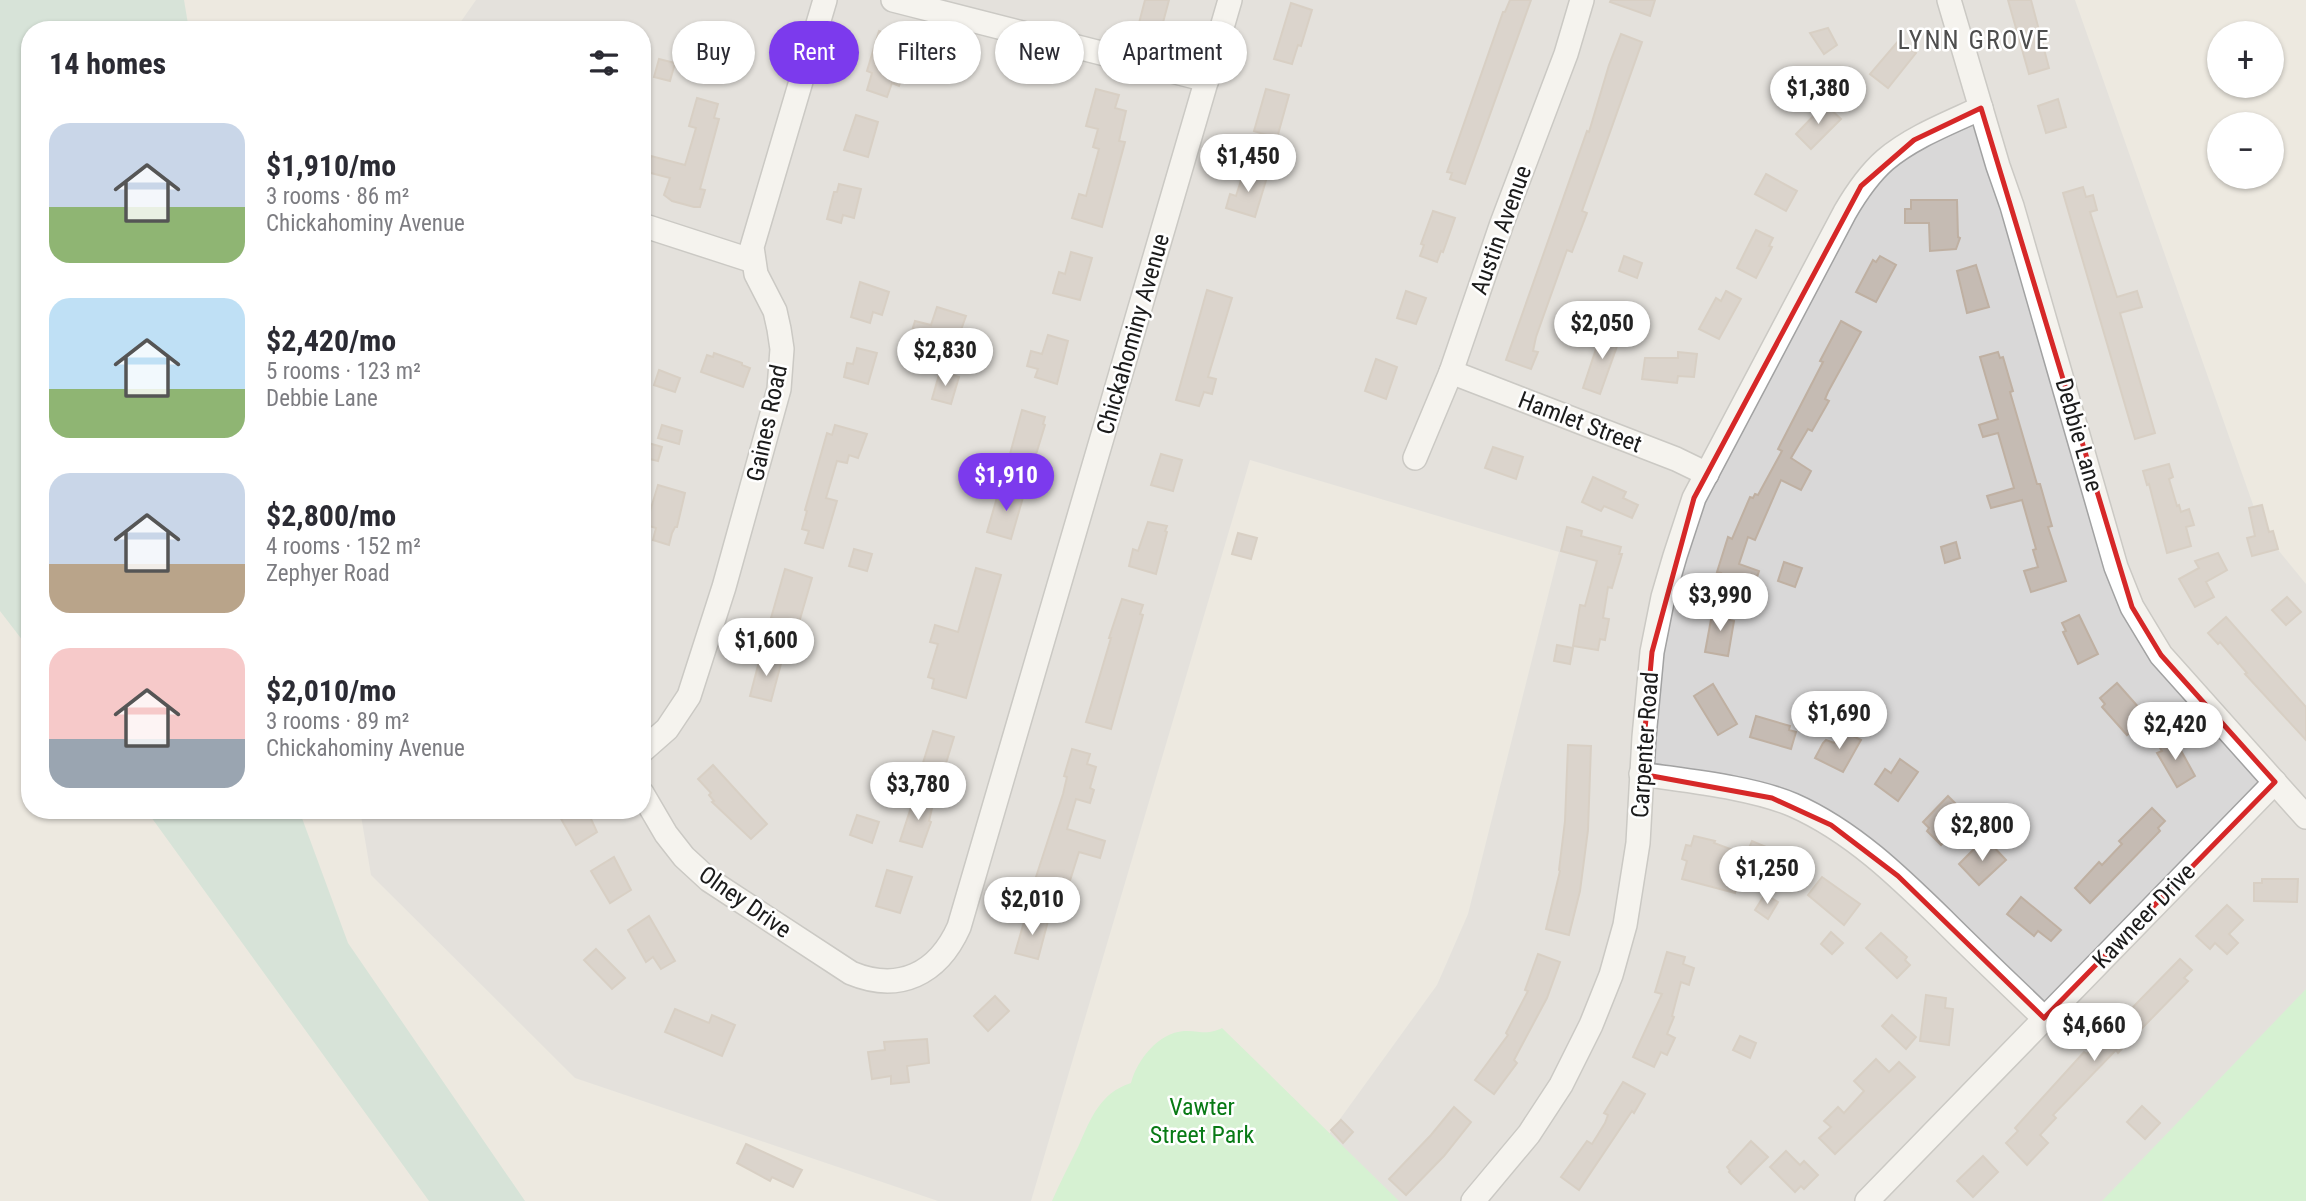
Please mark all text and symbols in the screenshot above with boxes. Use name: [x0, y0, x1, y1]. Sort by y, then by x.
chip: Buy: [672, 21, 755, 84]
chip: Rent: [769, 21, 859, 84]
chip: Filters: [873, 21, 981, 84]
chip: New: [995, 21, 1084, 84]
chip: Apartment: [1098, 21, 1247, 84]
map controls: [2207, 21, 2284, 189]
button: +: [2207, 21, 2284, 98]
district label: LYNN GROVE: [1897, 25, 2051, 55]
icon: filters: [585, 44, 623, 82]
text: 14 homes: [49, 46, 166, 81]
pin: $1,380: [1761, 66, 1875, 126]
text: $1,380: [1786, 75, 1850, 102]
button: −: [2207, 112, 2284, 189]
pin: $1,450: [1191, 134, 1305, 194]
text: $1,450: [1216, 143, 1280, 170]
text: $1,910/mo: [266, 148, 396, 183]
icon: home: [105, 151, 189, 235]
street label: Austin Avenue: [1465, 162, 1537, 298]
text: 3 rooms · 86 m²: [266, 183, 409, 210]
text: Chickahominy Avenue: [266, 210, 465, 237]
street label: Chickahominy Avenue: [1091, 230, 1175, 438]
pin: $2,050: [1545, 302, 1659, 361]
text: $2,050: [1570, 310, 1634, 337]
text: $2,420/mo: [266, 323, 396, 358]
icon: home: [105, 326, 189, 410]
pin: $2,830: [888, 328, 1002, 388]
text: $2,830: [913, 337, 977, 364]
text: 5 rooms · 123 m²: [266, 358, 421, 385]
street label: Gaines Road: [741, 362, 793, 484]
street label: Debbie Lane: [2049, 375, 2109, 495]
text: Debbie Lane: [266, 385, 378, 412]
street label: Hamlet Street: [1514, 386, 1646, 458]
pin: $1,910: [949, 454, 1063, 513]
text: $1,910: [974, 462, 1038, 489]
text: $2,800/mo: [266, 498, 396, 533]
icon: home: [105, 501, 189, 585]
text: 4 rooms · 152 m²: [266, 533, 421, 560]
text: Zephyer Road: [266, 560, 390, 587]
pin: $3,990: [1663, 574, 1777, 633]
text: $3,990: [1688, 582, 1752, 609]
pin: $1,600: [709, 618, 823, 678]
text: $1,600: [734, 627, 798, 654]
street label: Carpenter Road: [1626, 671, 1664, 819]
text: $2,010/mo: [266, 673, 396, 708]
icon: home: [105, 676, 189, 760]
pin: $1,690: [1782, 692, 1896, 751]
text: $1,690: [1807, 700, 1871, 727]
pin: $2,420: [2118, 702, 2232, 762]
text: 3 rooms · 89 m²: [266, 708, 409, 735]
text: $2,420: [2143, 711, 2207, 738]
text: Chickahominy Avenue: [266, 735, 465, 762]
pin: $3,780: [861, 762, 975, 822]
text: $3,780: [886, 771, 950, 798]
pin: $2,800: [1925, 804, 2039, 863]
text: $2,800: [1950, 812, 2014, 839]
pin: $1,250: [1710, 846, 1824, 906]
text: $1,250: [1735, 855, 1799, 882]
street label: Kawneer Drive: [2087, 858, 2201, 974]
street label: Olney Drive: [694, 860, 796, 944]
pin: $2,010: [975, 878, 1089, 937]
text: $2,010: [1000, 886, 1064, 913]
pin: $4,660: [2037, 1004, 2151, 1063]
text: $4,660: [2062, 1012, 2126, 1039]
park label: Vawter Street Park: [1150, 1093, 1254, 1149]

